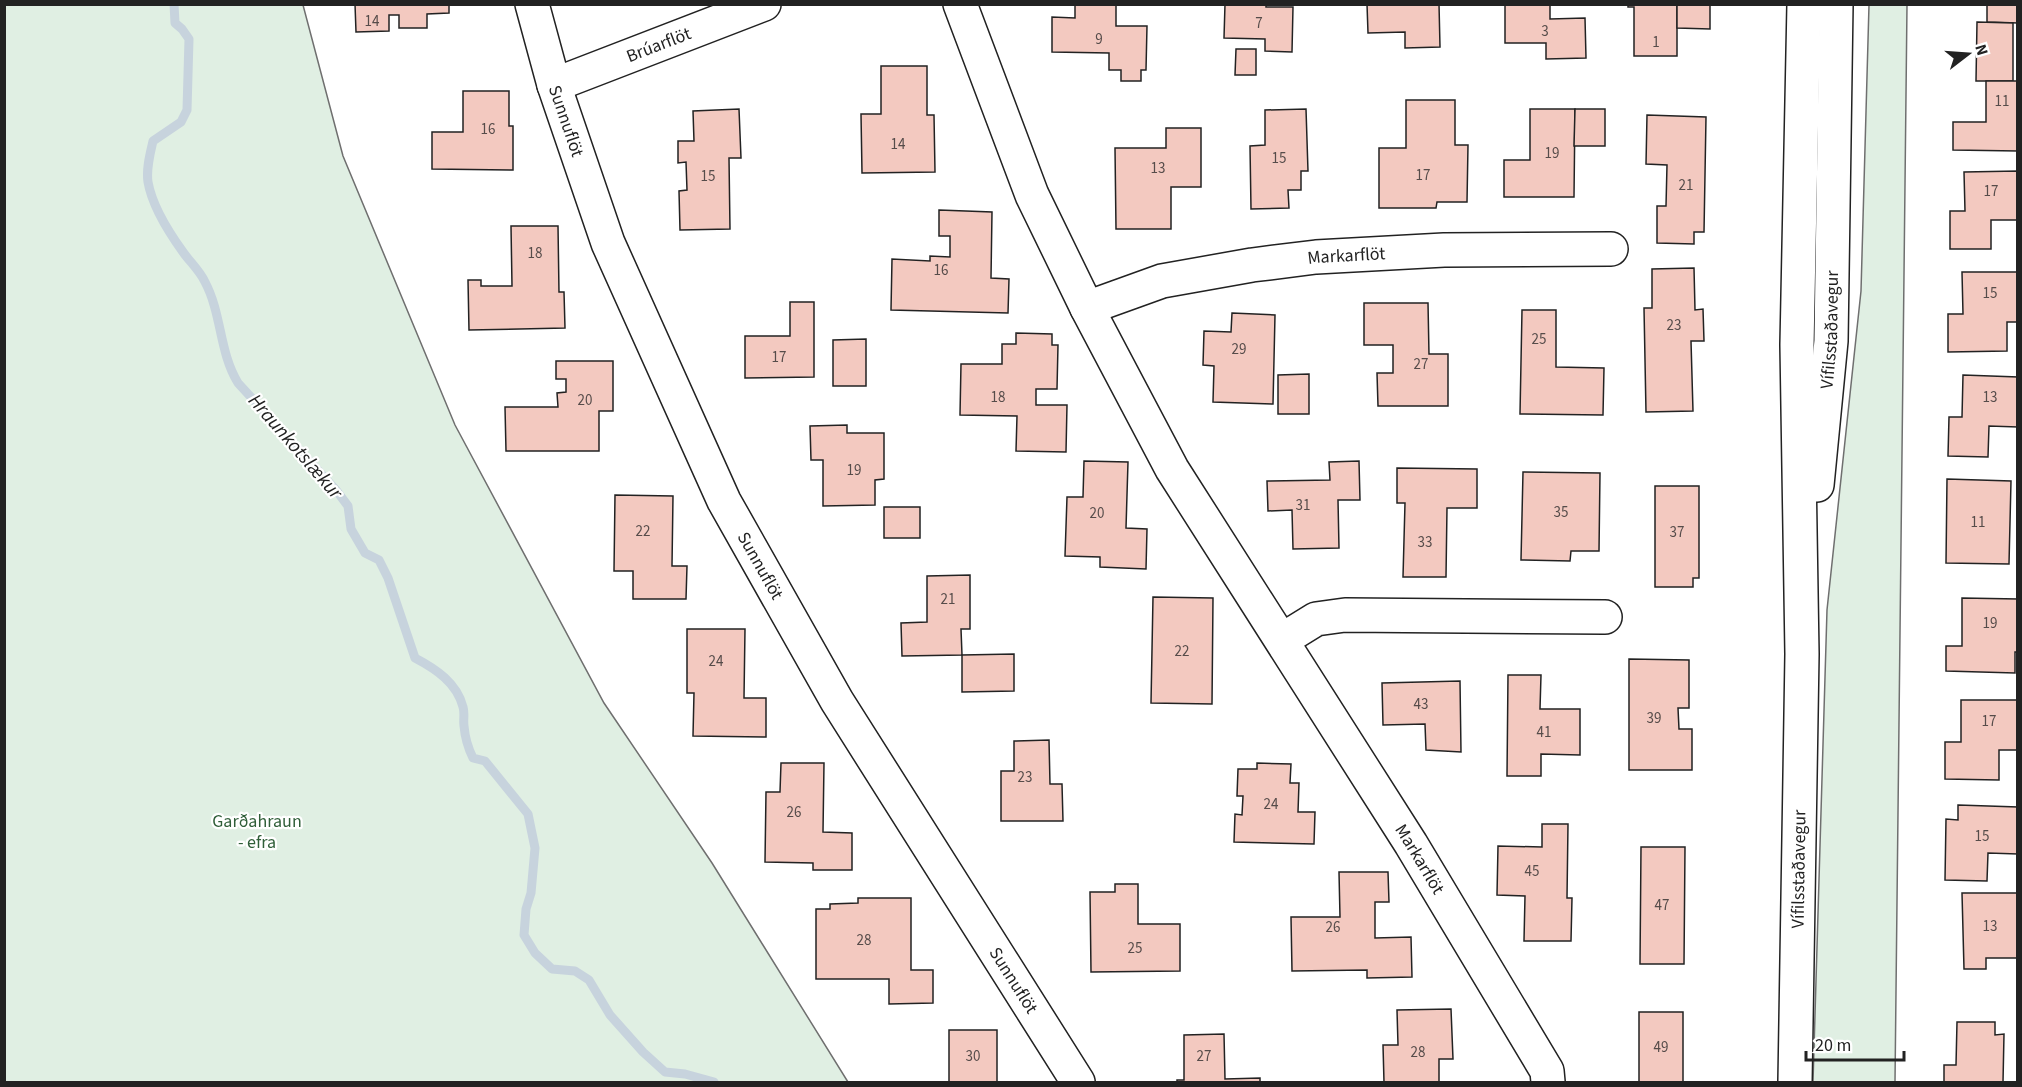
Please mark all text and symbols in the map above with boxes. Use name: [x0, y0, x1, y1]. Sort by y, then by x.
house number: 14: [365, 11, 380, 32]
house number: 7: [1255, 13, 1263, 34]
street label: Brúarflöt: [623, 21, 695, 69]
house number: 3: [1541, 21, 1549, 42]
north arrow: [1938, 24, 1998, 84]
house number: 9: [1095, 29, 1103, 50]
house number: 1: [1652, 32, 1660, 53]
text: N: [1969, 42, 1993, 58]
street label: Sunnuflöt: [542, 82, 590, 160]
house number: 11: [1995, 91, 2009, 112]
house number: 16: [481, 119, 495, 140]
house number: 14: [891, 134, 906, 155]
house number: 19: [1545, 143, 1559, 164]
house number: 15: [1272, 148, 1286, 169]
house number: 13: [1151, 158, 1165, 179]
house number: 17: [1416, 165, 1430, 186]
house number: 15: [701, 166, 715, 187]
house number: 21: [1679, 175, 1693, 196]
house number: 17: [1984, 181, 1998, 202]
street label: Markarflöt: [1306, 241, 1386, 271]
house number: 18: [528, 243, 542, 264]
house number: 16: [934, 260, 948, 281]
street label: Vífilsstaðavegur: [1814, 269, 1845, 390]
house number: 15: [1983, 283, 1997, 304]
house number: 23: [1667, 315, 1681, 336]
house number: 25: [1532, 329, 1546, 350]
house number: 29: [1232, 339, 1246, 360]
house number: 17: [772, 347, 786, 368]
house number: 27: [1414, 354, 1428, 375]
house number: 18: [991, 387, 1005, 408]
house number: 13: [1983, 387, 1997, 408]
water label: Hraunkotslækur: [242, 388, 350, 506]
house number: 20: [578, 390, 592, 411]
house number: 19: [847, 460, 861, 481]
house number: 31: [1296, 495, 1310, 516]
house number: 35: [1554, 502, 1568, 523]
house number: 20: [1090, 503, 1104, 524]
house number: 11: [1971, 512, 1985, 533]
house number: 22: [636, 521, 650, 542]
house number: 37: [1670, 522, 1684, 543]
street label: Sunnuflöt: [731, 527, 789, 604]
house number: 33: [1418, 532, 1432, 553]
house number: 21: [941, 589, 955, 610]
house number: 19: [1983, 613, 1997, 634]
house number: 22: [1175, 641, 1189, 662]
house number: 24: [709, 651, 724, 672]
house number: 43: [1414, 694, 1428, 715]
house number: 39: [1647, 708, 1661, 729]
house number: 17: [1982, 711, 1996, 732]
house number: 41: [1537, 722, 1551, 743]
house number: 23: [1018, 767, 1032, 788]
house number: 24: [1264, 794, 1279, 815]
house number: 26: [787, 802, 801, 823]
park label: Garðahraun - efra: [212, 809, 302, 855]
street label: Vífilsstaðavegur: [1786, 809, 1812, 929]
street label: Markarflöt: [1388, 819, 1450, 899]
house number: 15: [1975, 826, 1989, 847]
house number: 45: [1525, 861, 1539, 882]
house number: 47: [1655, 895, 1669, 916]
house number: 13: [1983, 916, 1997, 937]
house number: 26: [1326, 917, 1340, 938]
house number: 28: [857, 930, 871, 951]
house number: 25: [1128, 938, 1142, 959]
street label: Sunnuflöt: [983, 942, 1044, 1019]
scale bar: [1806, 1024, 1904, 1062]
text: 20 m: [1815, 1033, 1851, 1058]
house number: 49: [1654, 1037, 1668, 1058]
house number: 28: [1411, 1042, 1425, 1063]
house number: 30: [966, 1046, 980, 1067]
house number: 27: [1197, 1046, 1211, 1067]

